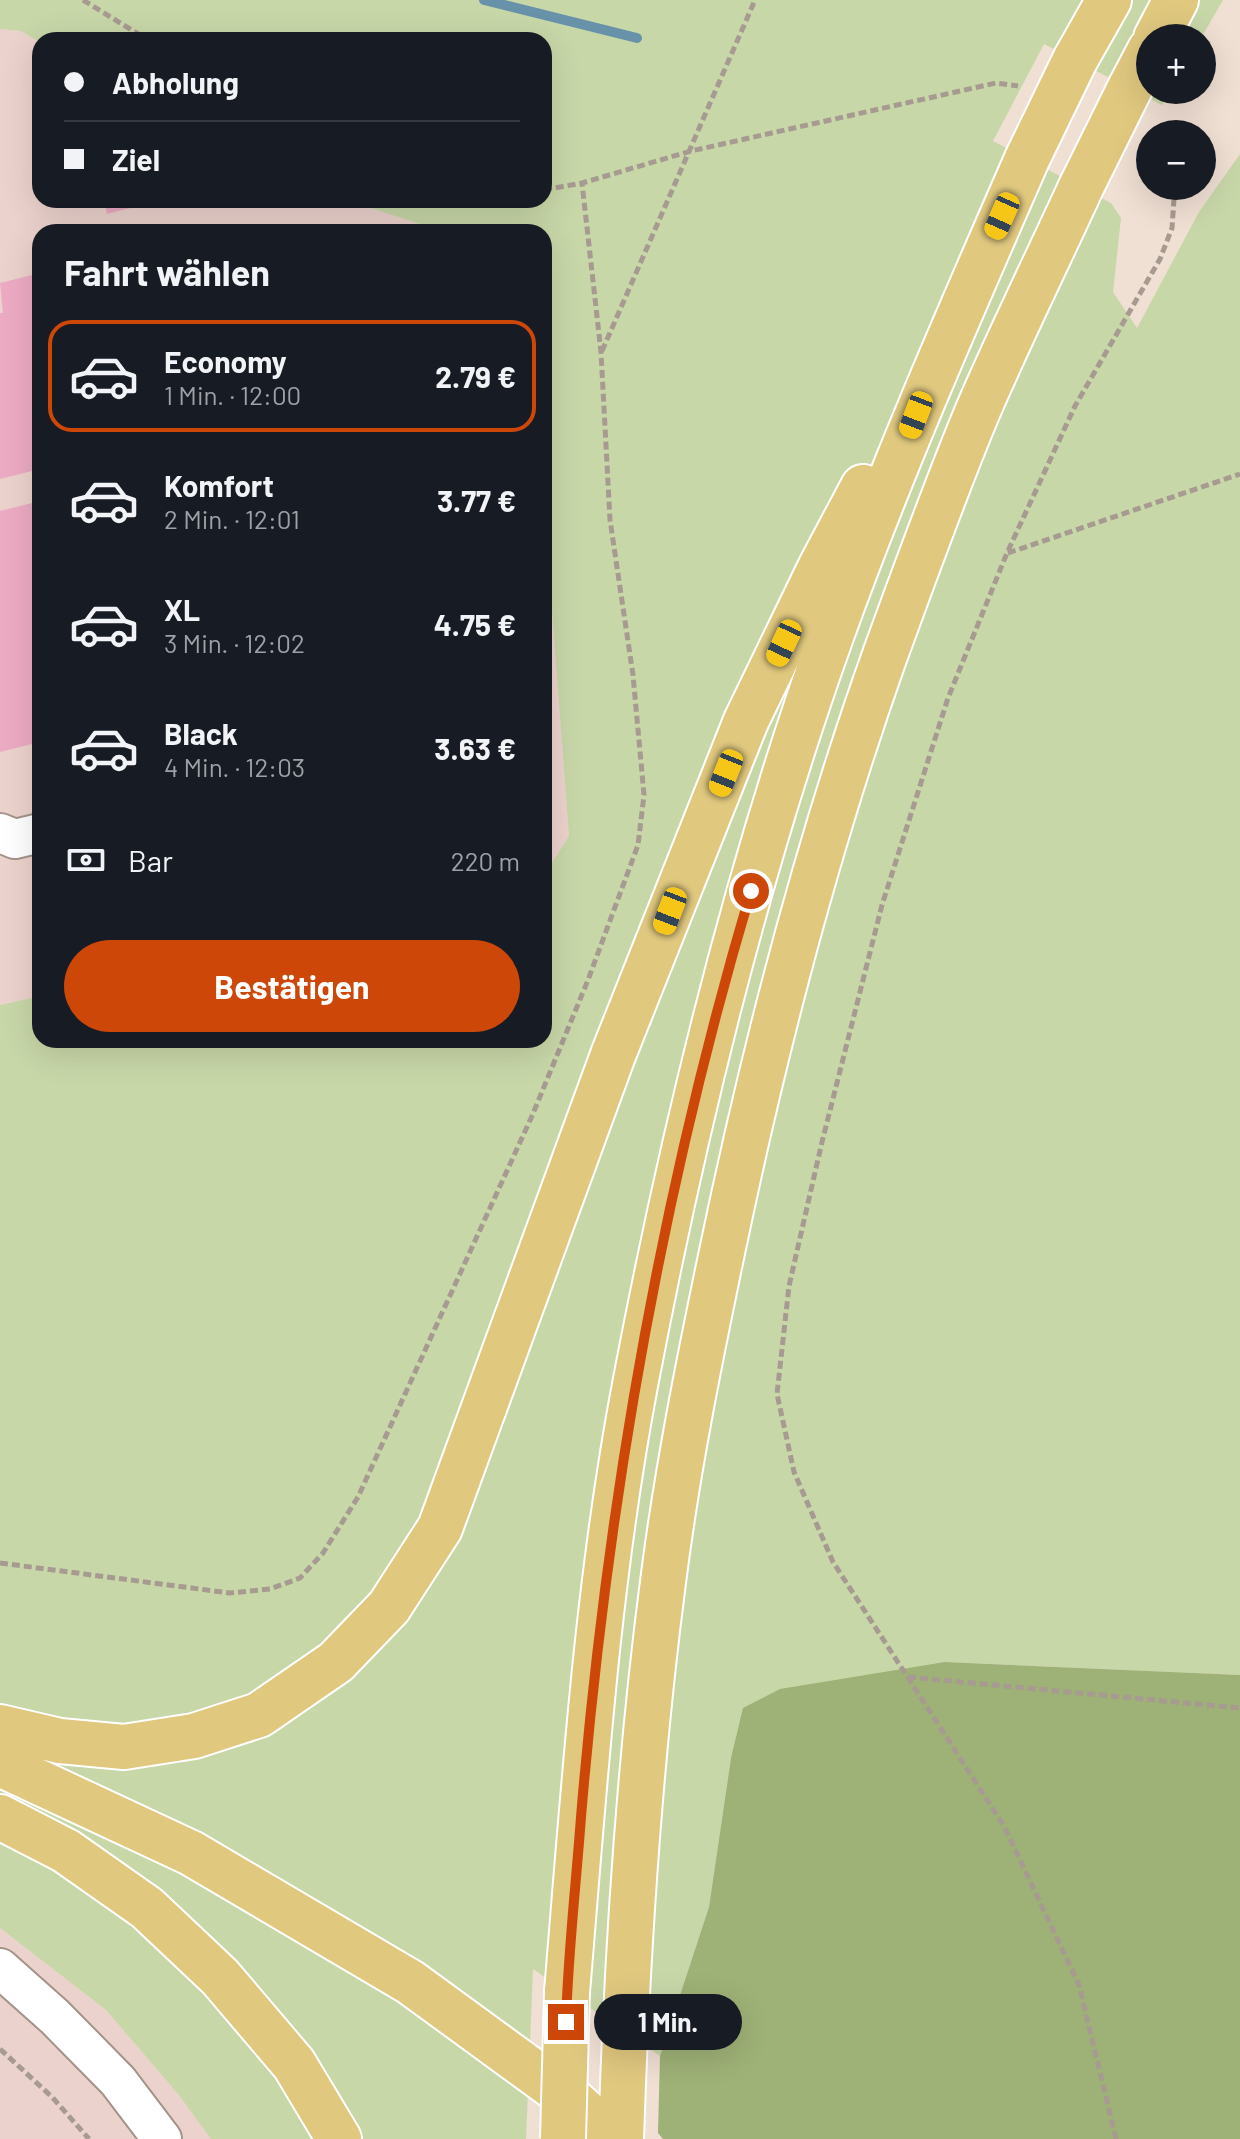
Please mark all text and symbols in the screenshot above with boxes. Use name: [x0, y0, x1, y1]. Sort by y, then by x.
map controls: [1136, 24, 1216, 200]
button: +: [1136, 24, 1216, 104]
text: Abholung: [112, 64, 239, 100]
button: −: [1136, 120, 1216, 200]
text: Ziel: [112, 141, 160, 177]
car: [981, 189, 1023, 243]
text: Fahrt wählen: [64, 250, 270, 293]
icon: car: [68, 340, 140, 412]
text: Economy: [164, 343, 287, 379]
text: 2.79 €: [435, 358, 516, 394]
text: 1 Min. · 12:00: [164, 379, 301, 410]
car: [896, 388, 936, 442]
icon: car: [68, 464, 140, 536]
text: Komfort: [164, 467, 274, 503]
text: 3.77 €: [437, 482, 516, 518]
text: 2 Min. · 12:01: [164, 503, 300, 534]
icon: car: [68, 588, 140, 660]
text: XL: [164, 591, 200, 627]
text: 4.75 €: [434, 606, 516, 642]
car: [763, 616, 805, 670]
text: 3 Min. · 12:02: [164, 627, 305, 658]
icon: car: [68, 712, 140, 784]
text: Black: [164, 715, 238, 751]
text: 3.63 €: [434, 730, 516, 766]
car: [706, 746, 746, 800]
text: 4 Min. · 12:03: [164, 751, 305, 782]
icon: cash: [64, 838, 108, 882]
text: Bar: [128, 842, 173, 878]
text: 220 m: [451, 845, 520, 876]
route start: [733, 873, 769, 909]
car: [650, 884, 690, 938]
button: Bestätigen: [64, 940, 520, 1032]
callout: 1 Min.: [594, 1994, 742, 2050]
route end: [548, 2004, 584, 2040]
text: 1 Min.: [638, 2006, 698, 2037]

